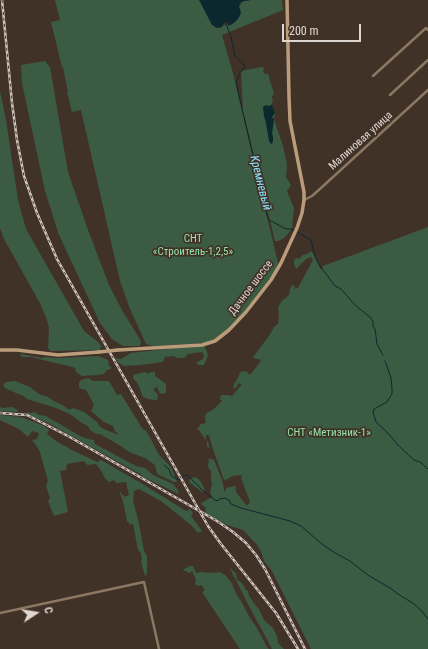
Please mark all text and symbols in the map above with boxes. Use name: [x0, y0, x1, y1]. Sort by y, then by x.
scale bar: [284, 16, 363, 42]
text: 200 m: [289, 24, 319, 38]
street label: Малиновая улица: [326, 109, 396, 173]
water label: Кремневый: [246, 154, 274, 212]
park label: СНТ «Строитель-1,2,5»: [153, 232, 233, 258]
street label: Дачное шоссе: [226, 258, 276, 318]
park label: СНТ «Метизник-1»: [287, 426, 371, 440]
north arrow: [16, 593, 56, 633]
text: С: [41, 606, 55, 615]

